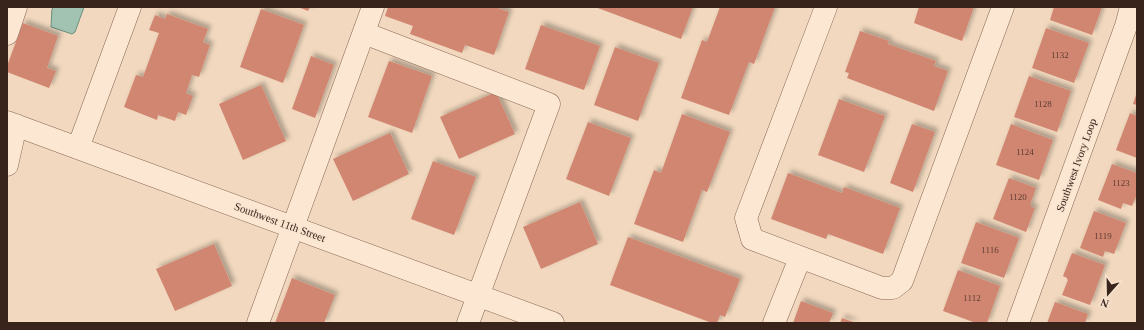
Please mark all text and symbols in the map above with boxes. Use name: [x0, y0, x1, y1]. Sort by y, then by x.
house number: 1132: [1051, 50, 1069, 60]
house number: 1128: [1034, 99, 1052, 109]
street label: Southwest Ivory Loop: [1054, 116, 1099, 213]
house number: 1124: [1016, 147, 1034, 157]
house number: 1123: [1112, 178, 1130, 188]
house number: 1120: [1009, 192, 1027, 202]
street label: Southwest 11th Street: [233, 200, 327, 244]
house number: 1119: [1094, 231, 1112, 241]
house number: 1116: [981, 245, 999, 255]
north arrow: [1088, 274, 1128, 314]
house number: 1112: [963, 293, 981, 303]
text: N: [1099, 296, 1110, 310]

